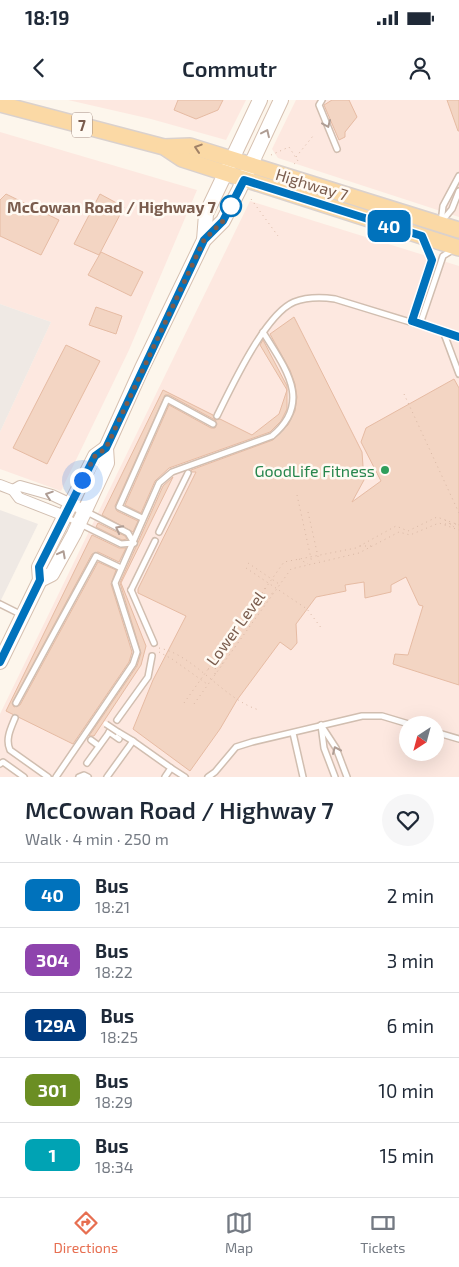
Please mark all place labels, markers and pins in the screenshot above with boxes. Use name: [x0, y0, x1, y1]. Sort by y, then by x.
marker: McCowan Road / Highway 7: [220, 195, 242, 217]
place label: McCowan Road / Highway 7: [7, 197, 217, 217]
place label: GoodLife Fitness: [254, 461, 375, 480]
marker: GoodLife Fitness: [379, 464, 391, 476]

